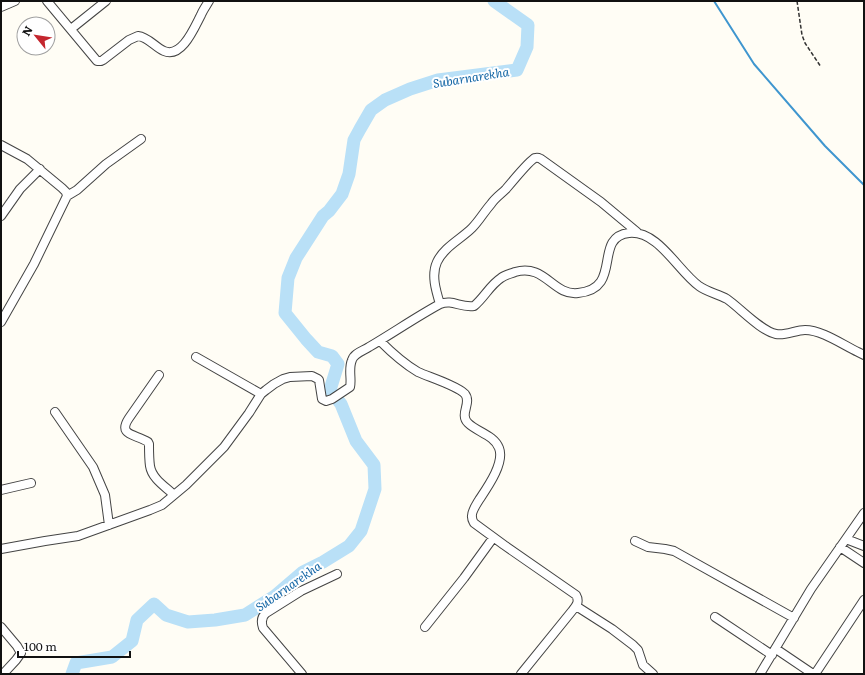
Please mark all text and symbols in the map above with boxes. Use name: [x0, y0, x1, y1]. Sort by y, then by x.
north arrow: [16, 16, 56, 56]
text: N: [17, 23, 36, 38]
water label: Subarnarekha: [432, 62, 510, 92]
water label: Subarnarekha: [251, 557, 325, 615]
scale bar: [18, 633, 130, 659]
text: 100 m: [24, 637, 57, 655]

